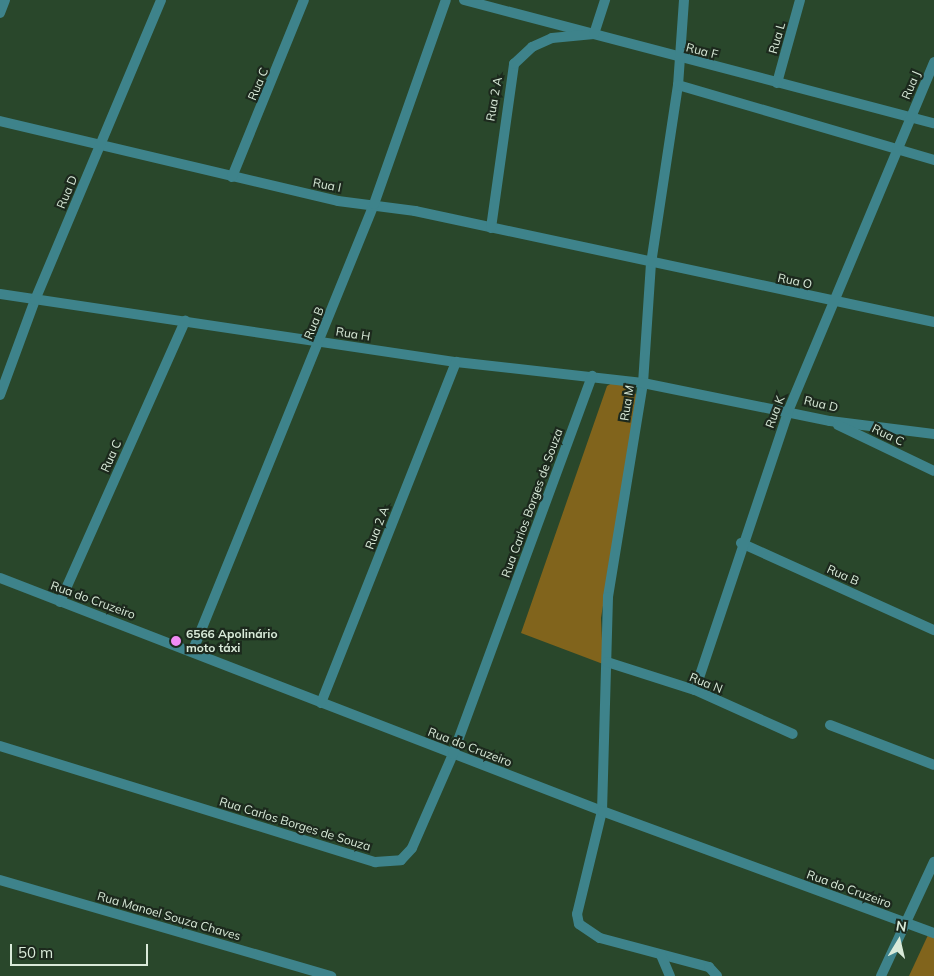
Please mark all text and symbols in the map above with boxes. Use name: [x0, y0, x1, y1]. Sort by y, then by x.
street label: Rua L: [766, 21, 788, 55]
street label: Rua F: [685, 40, 719, 62]
street label: Rua C: [245, 66, 271, 102]
street label: Rua J: [899, 69, 923, 101]
street label: Rua 2 A: [483, 76, 505, 122]
street label: Rua D: [54, 173, 80, 211]
street label: Rua I: [312, 175, 342, 195]
street label: Rua O: [776, 270, 814, 292]
street label: Rua B: [301, 305, 327, 341]
street label: Rua H: [335, 324, 371, 344]
street label: Rua M: [617, 384, 637, 422]
street label: Rua D: [803, 393, 839, 415]
street label: Rua K: [762, 394, 788, 430]
street label: Rua C: [870, 421, 906, 449]
street label: Rua Carlos Borges de Souza: [498, 427, 566, 579]
street label: Rua C: [98, 438, 124, 474]
street label: Rua 2 A: [362, 505, 392, 551]
street label: Rua B: [825, 562, 861, 588]
street label: Rua do Cruzeiro: [49, 578, 137, 622]
place label: 6566 Apolinário moto táxi: [186, 627, 278, 655]
marker: 6566 Apolinário moto táxi: [170, 635, 182, 647]
street label: Rua N: [687, 670, 725, 696]
street label: Rua do Cruzeiro: [426, 724, 514, 770]
street label: Rua Carlos Borges de Souza: [218, 794, 372, 854]
street label: Rua do Cruzeiro: [805, 867, 893, 911]
street label: Rua Manoel Souza Chaves: [96, 889, 242, 943]
north arrow: [874, 916, 924, 966]
text: N: [895, 916, 908, 936]
scale bar: [12, 934, 150, 966]
text: 50 m: [18, 943, 53, 962]

